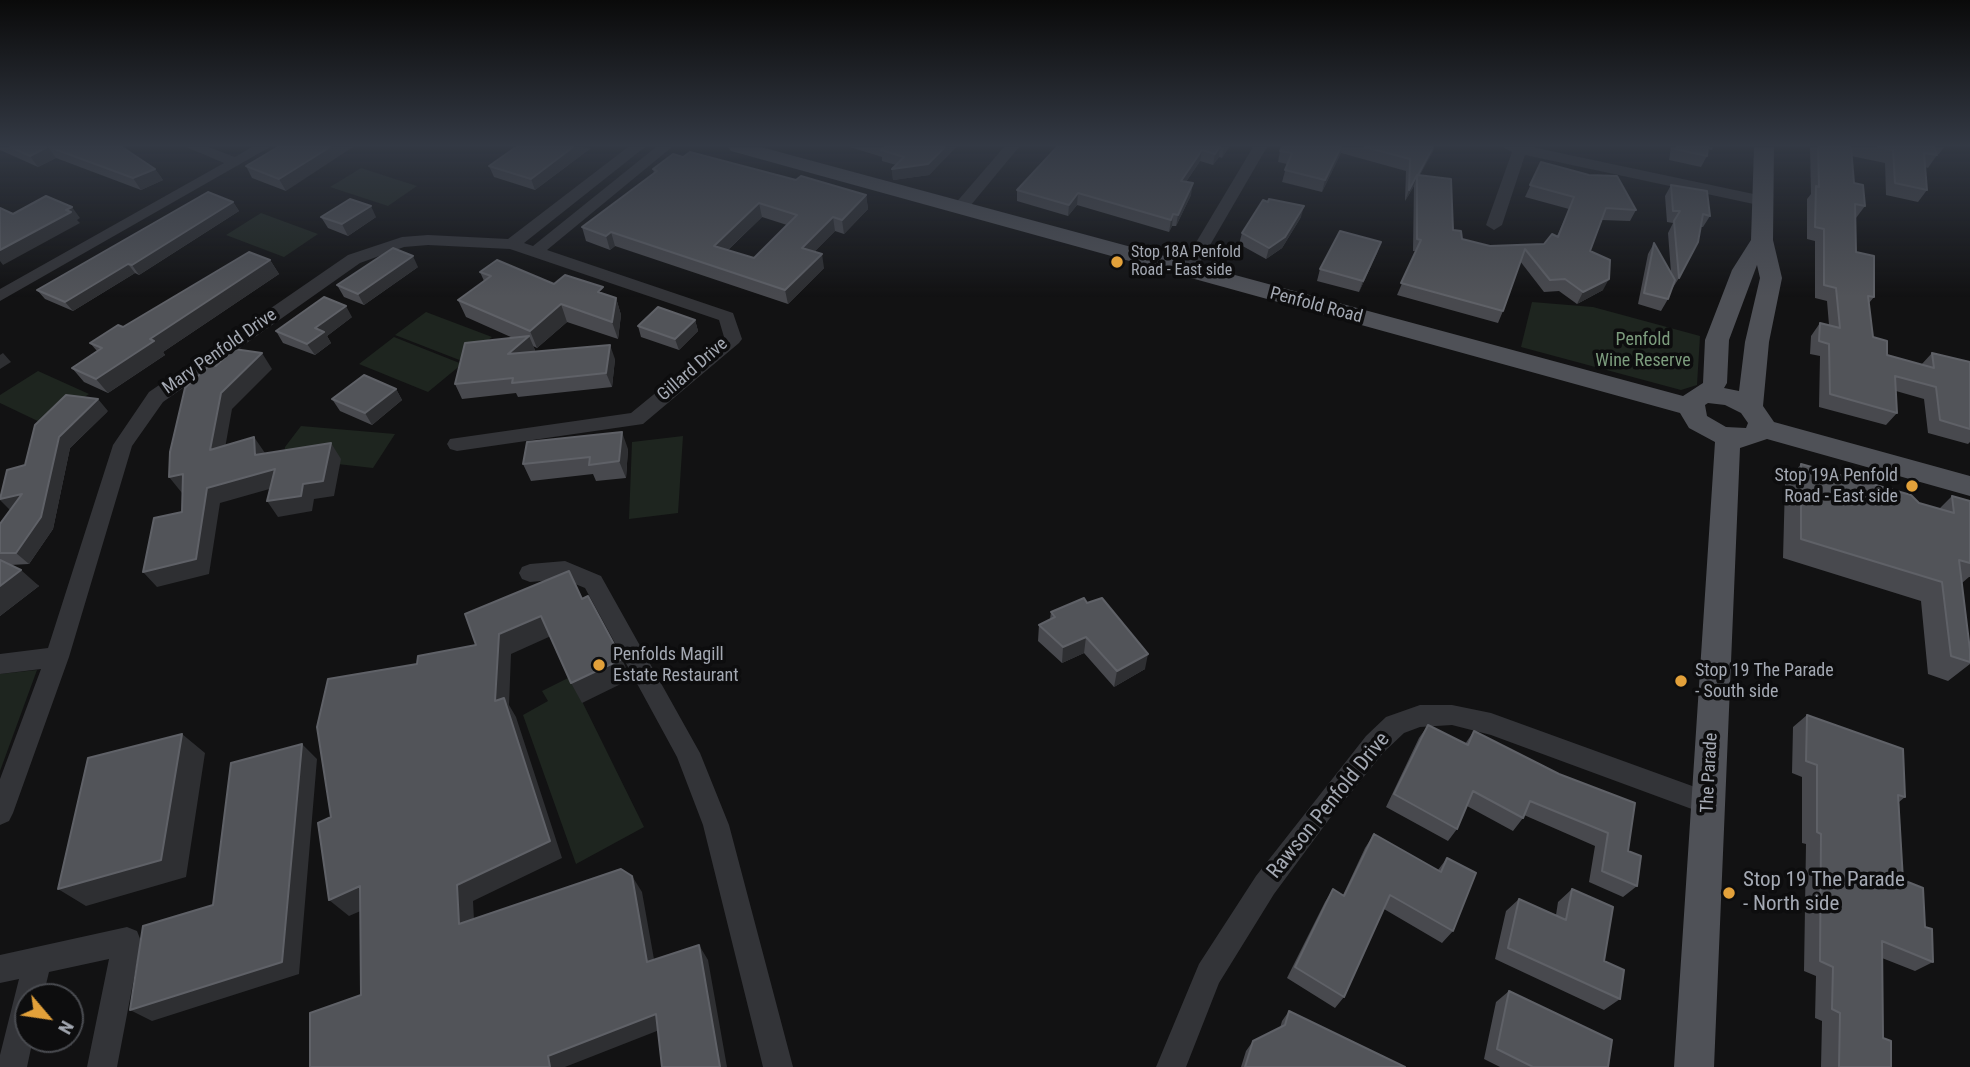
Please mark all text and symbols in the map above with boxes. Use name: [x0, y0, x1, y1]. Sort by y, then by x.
place label: Stop 18A Penfold Road - East side: [1131, 243, 1241, 281]
marker: Stop 18A Penfold Road - East side: [1109, 254, 1125, 270]
street label: Penfold Road: [1267, 283, 1365, 329]
street label: Mary Penfold Drive: [159, 305, 281, 399]
park label: Penfold Wine Reserve: [1595, 329, 1691, 372]
street label: Gillard Drive: [653, 334, 733, 406]
place label: Stop 19A Penfold Road - East side: [1774, 465, 1898, 508]
marker: Stop 19A Penfold Road - East side: [1904, 478, 1920, 494]
place label: Penfolds Magill Estate Restaurant: [613, 644, 739, 686]
marker: Penfolds Magill Estate Restaurant: [591, 657, 607, 673]
place label: Stop 19 The Parade - South side: [1695, 660, 1834, 702]
marker: Stop 19 The Parade - South side: [1673, 673, 1689, 689]
street label: Rawson Penfold Drive: [1262, 728, 1396, 884]
street label: The Parade: [1697, 732, 1723, 814]
place label: Stop 19 The Parade - North side: [1743, 868, 1905, 918]
marker: Stop 19 The Parade - North side: [1721, 885, 1737, 901]
north arrow: [14, 983, 84, 1053]
text: N: [53, 1017, 79, 1038]

